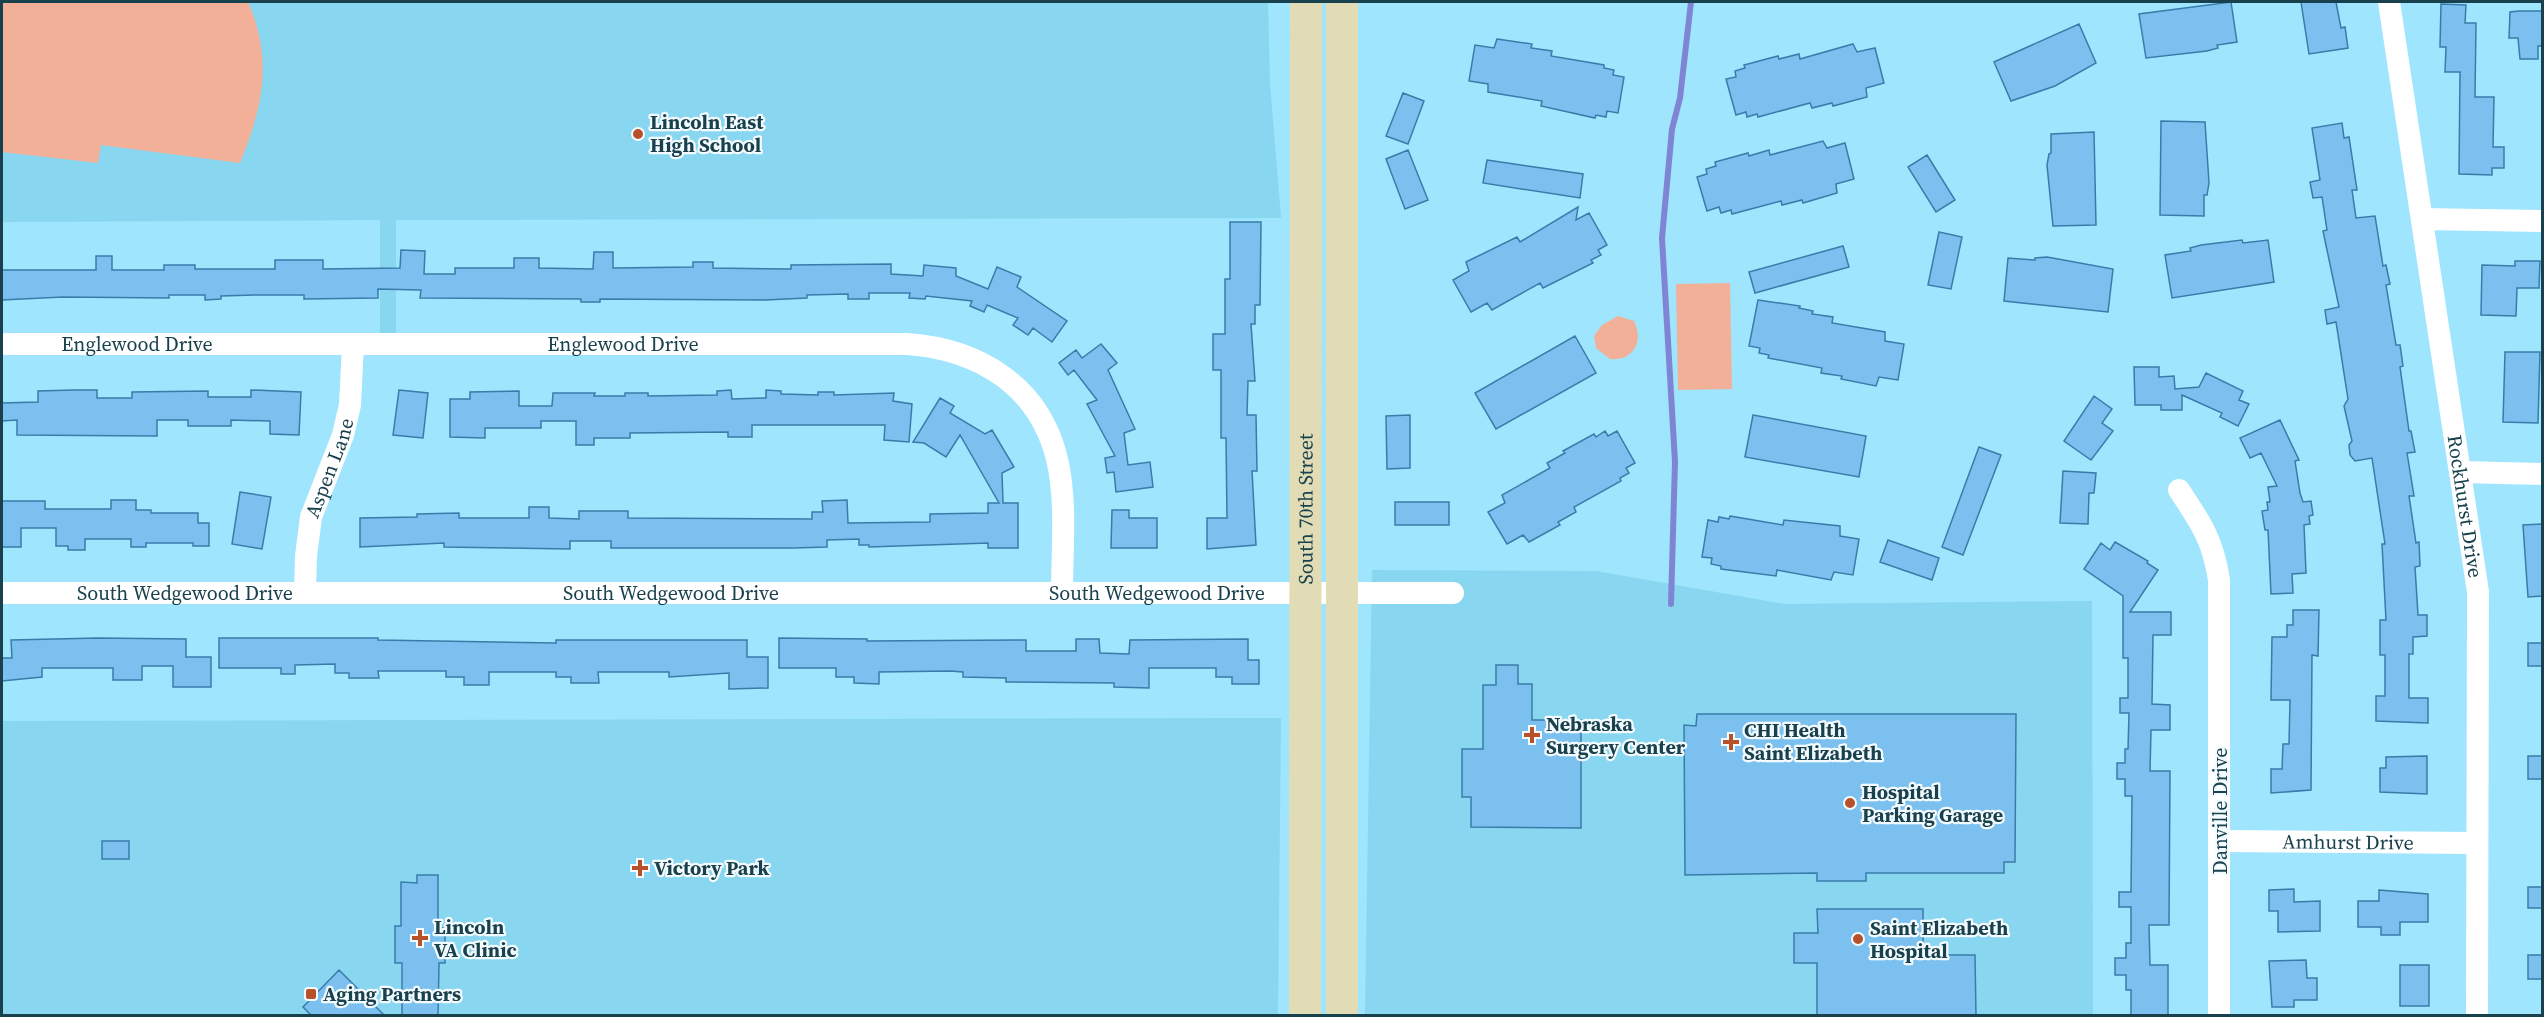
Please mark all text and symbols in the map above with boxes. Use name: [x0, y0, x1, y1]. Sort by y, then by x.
place label: Lincoln East High School: [650, 108, 764, 159]
marker: Lincoln East High School: [631, 127, 645, 141]
street label: Englewood Drive: [61, 330, 213, 358]
street label: Englewood Drive: [547, 330, 699, 358]
street label: Aspen Lane: [298, 415, 361, 522]
street label: South 70th Street: [1291, 433, 1320, 584]
street label: Rockhurst Drive: [2440, 433, 2490, 580]
street label: South Wedgewood Drive: [77, 579, 293, 607]
street label: South Wedgewood Drive: [563, 579, 779, 607]
street label: South Wedgewood Drive: [1049, 579, 1265, 607]
place label: Nebraska Surgery Center: [1546, 710, 1686, 761]
place label: CHI Health Saint Elizabeth: [1744, 716, 1882, 767]
marker: Nebraska Surgery Center: [1523, 726, 1541, 744]
marker: CHI Health Saint Elizabeth: [1722, 733, 1740, 751]
street label: Danville Drive: [2206, 748, 2234, 874]
place label: Hospital Parking Garage: [1862, 778, 2003, 829]
marker: Hospital Parking Garage: [1843, 796, 1857, 810]
street label: Amhurst Drive: [2282, 827, 2414, 857]
place label: Victory Park: [654, 854, 769, 882]
marker: Victory Park: [631, 859, 649, 877]
place label: Lincoln VA Clinic: [434, 913, 517, 964]
place label: Saint Elizabeth Hospital: [1870, 914, 2008, 965]
marker: Lincoln VA Clinic: [411, 929, 429, 947]
marker: Saint Elizabeth Hospital: [1851, 932, 1865, 946]
place label: Aging Partners: [323, 980, 461, 1008]
marker: Aging Partners: [304, 987, 318, 1001]

